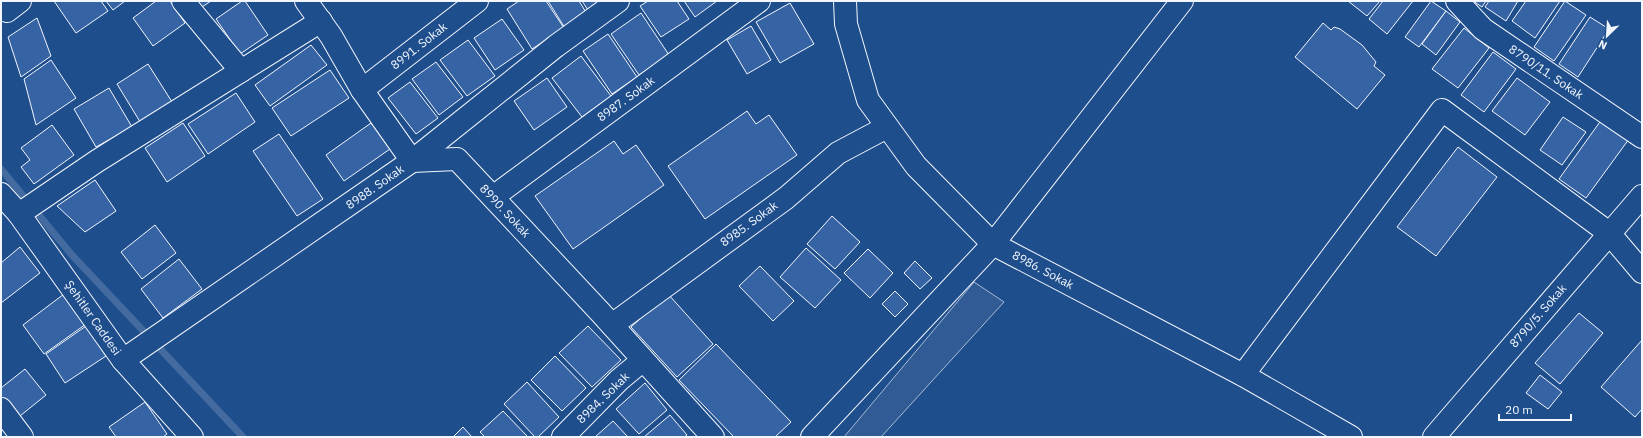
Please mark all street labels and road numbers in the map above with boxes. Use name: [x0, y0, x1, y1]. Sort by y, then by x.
street label: 8991. Sokak: [387, 18, 450, 72]
street label: 8790/11. Sokak: [1506, 41, 1587, 102]
street label: 8987. Sokak: [594, 72, 658, 125]
street label: 8988. Sokak: [343, 161, 407, 212]
street label: 8990. Sokak: [477, 181, 534, 241]
street label: 8985. Sokak: [717, 197, 781, 250]
street label: 8986. Sokak: [1010, 247, 1077, 292]
street label: Şehitler Caddesi: [62, 277, 125, 358]
street label: 8790/5. Sokak: [1506, 280, 1570, 351]
street label: 8984. Sokak: [573, 368, 633, 427]

